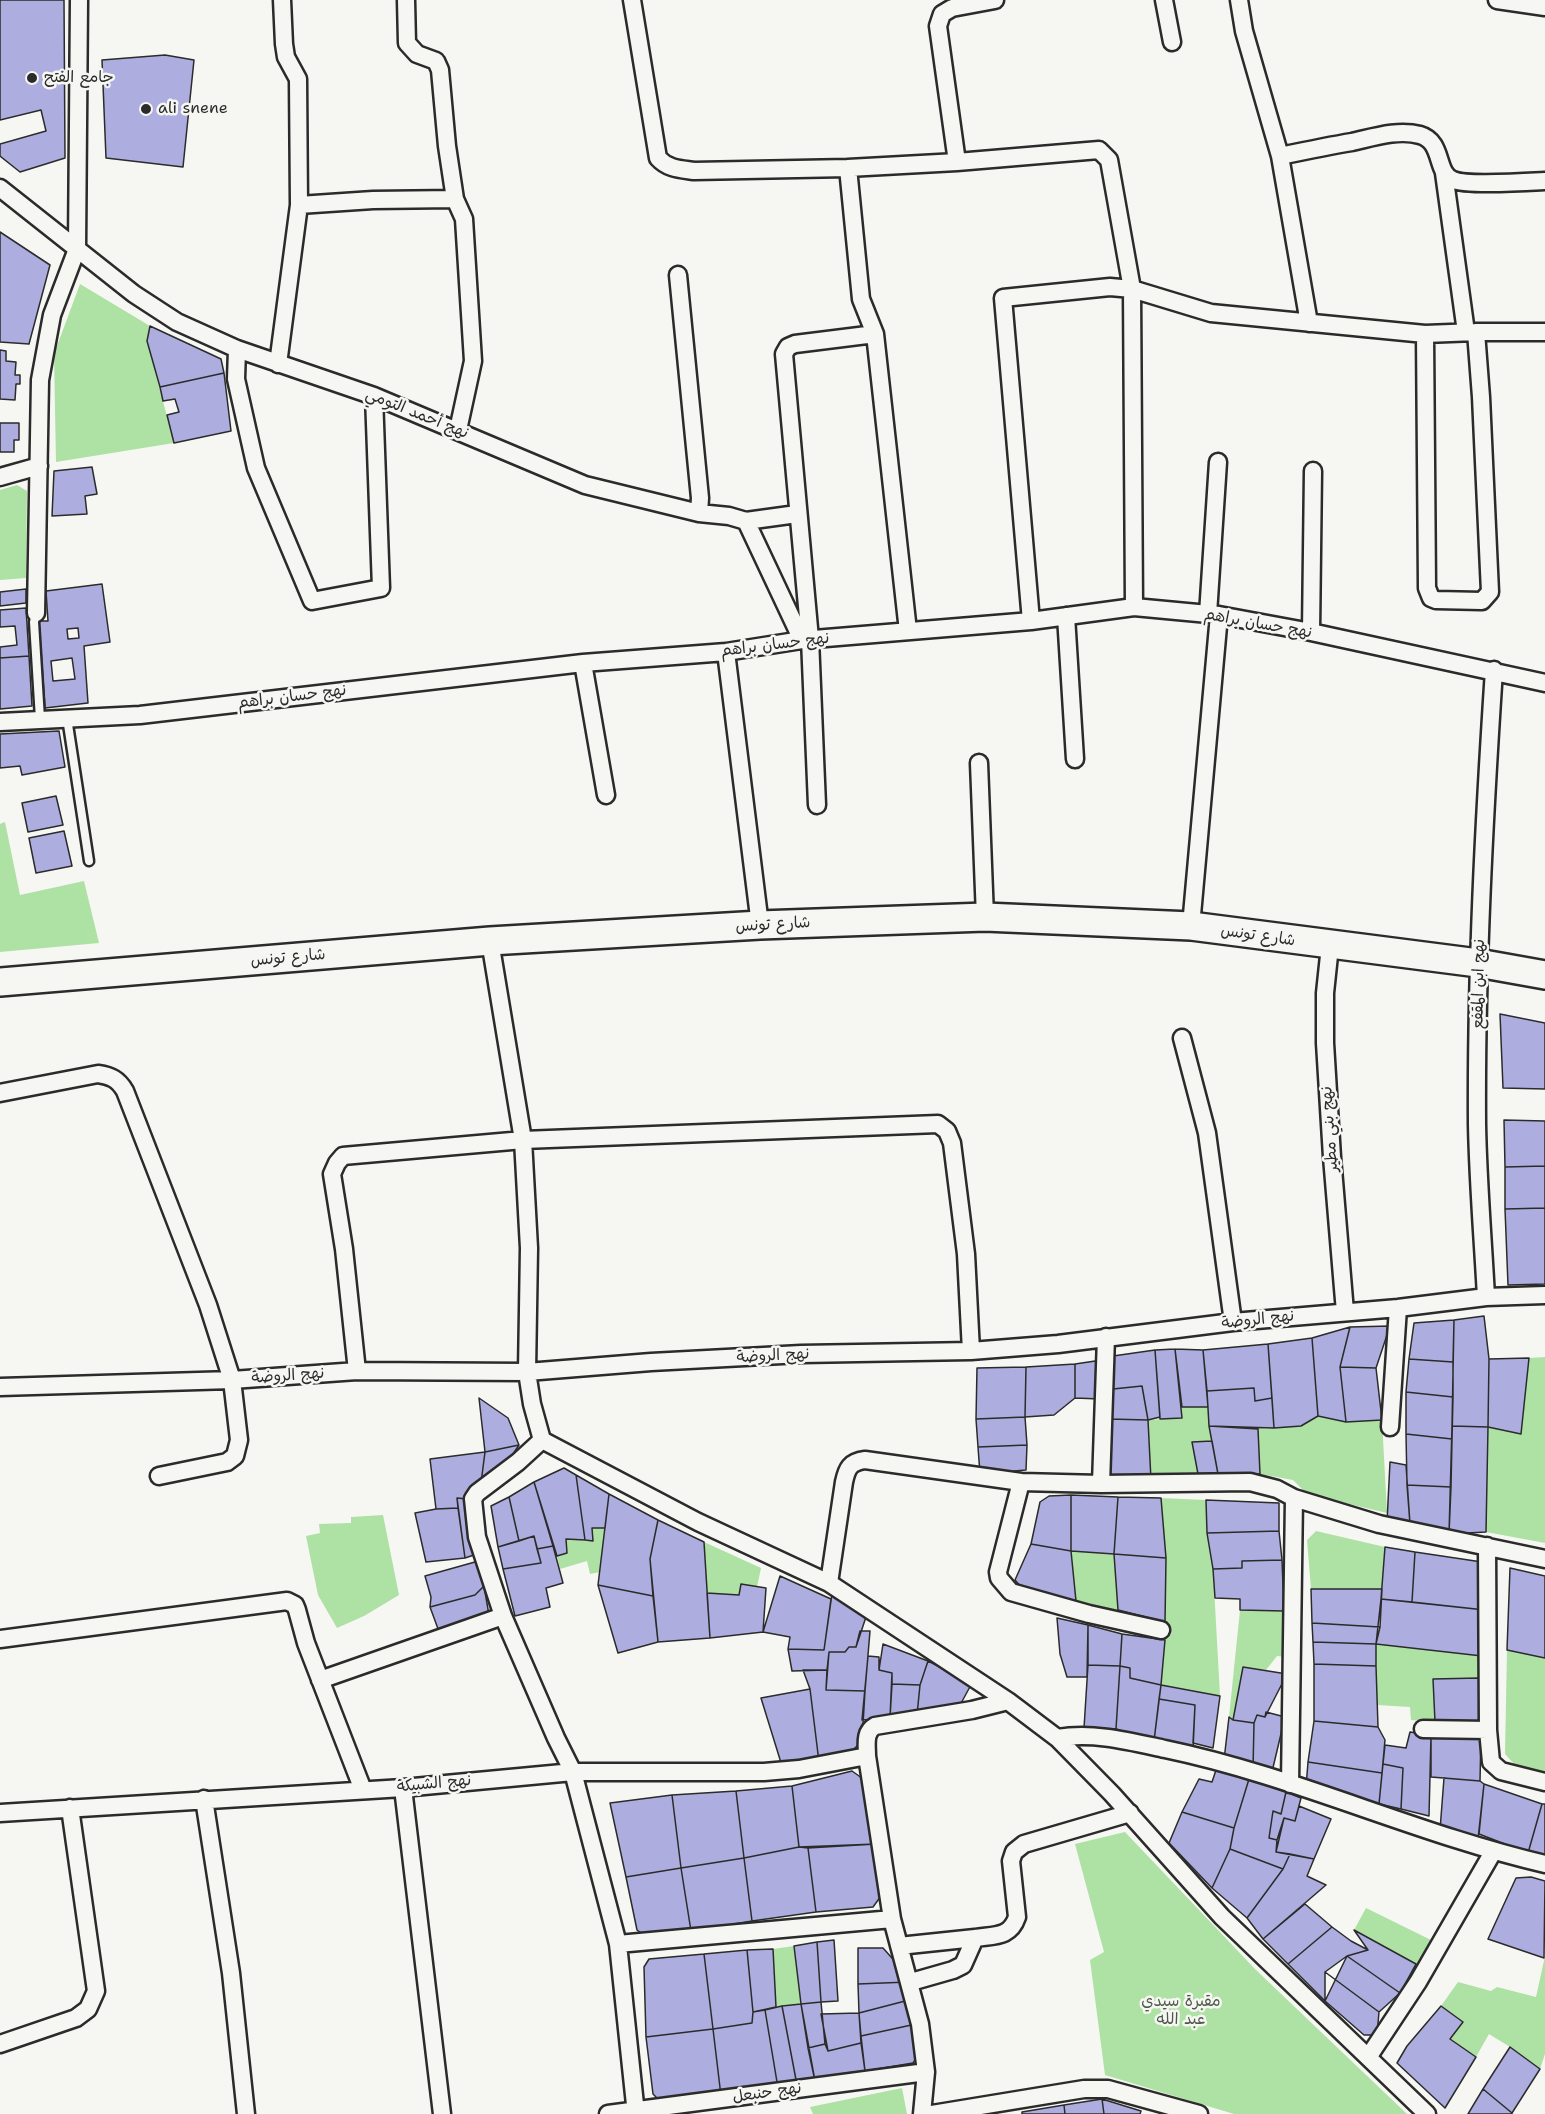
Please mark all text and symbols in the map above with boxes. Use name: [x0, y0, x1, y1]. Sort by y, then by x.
place label: جامع الفتح: [44, 68, 114, 88]
marker: جامع الفتح: [25, 71, 39, 85]
place label: ali snene: [158, 99, 228, 119]
marker: ali snene: [139, 102, 153, 116]
street label: نهج أحمد التومي: [363, 385, 471, 443]
street label: نهج حسان براهم: [1202, 605, 1314, 643]
street label: نهج حسان براهم: [720, 629, 830, 661]
street label: نهج حسان براهم: [237, 681, 347, 713]
street label: شارع تونس: [735, 913, 811, 937]
street label: شارع تونس: [1220, 921, 1296, 951]
street label: نهج ابن المقفع: [1469, 939, 1489, 1029]
street label: شارع تونس: [250, 945, 326, 971]
street label: نهج بني مطير: [1317, 1086, 1343, 1172]
street label: نهج الروضة: [1221, 1307, 1295, 1333]
street label: نهج الروضة: [736, 1345, 810, 1367]
street label: نهج الروضة: [251, 1364, 325, 1388]
street label: نهج الشبيكة: [396, 1771, 472, 1797]
park label: مقبرة سيدي عبد الله: [1141, 1992, 1221, 2030]
street label: نهج حنبعل: [731, 2079, 803, 2107]

